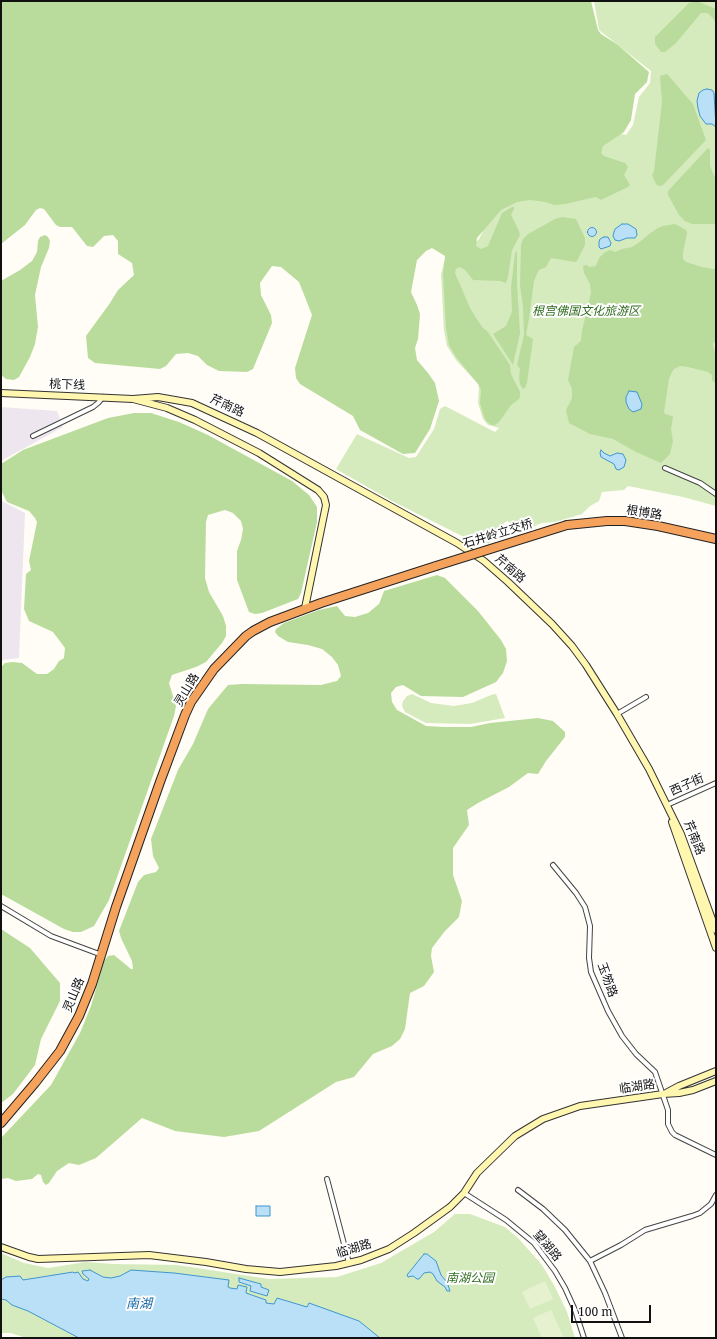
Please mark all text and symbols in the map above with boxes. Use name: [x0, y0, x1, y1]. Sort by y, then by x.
park label: 根宫佛国文化旅游区: [532, 305, 640, 319]
street label: 桃下线: [49, 377, 85, 393]
street label: 芹南路: [208, 392, 246, 420]
street label: 根博路: [625, 503, 663, 523]
street label: 石井岭立交桥: [461, 517, 535, 551]
street label: 芹南路: [492, 552, 528, 586]
street label: 灵山路: [172, 671, 202, 709]
street label: 西子街: [668, 771, 706, 799]
street label: 芹南路: [681, 819, 707, 857]
street label: 玉笏路: [594, 961, 620, 999]
street label: 灵山路: [61, 976, 87, 1014]
street label: 临湖路: [618, 1077, 656, 1097]
street label: 望湖路: [530, 1228, 564, 1264]
street label: 临湖路: [335, 1237, 373, 1261]
park label: 南湖公园: [446, 1272, 494, 1286]
water label: 南湖: [126, 1296, 152, 1312]
scale bar: [573, 1297, 653, 1323]
text: 100 m: [578, 1303, 613, 1320]

